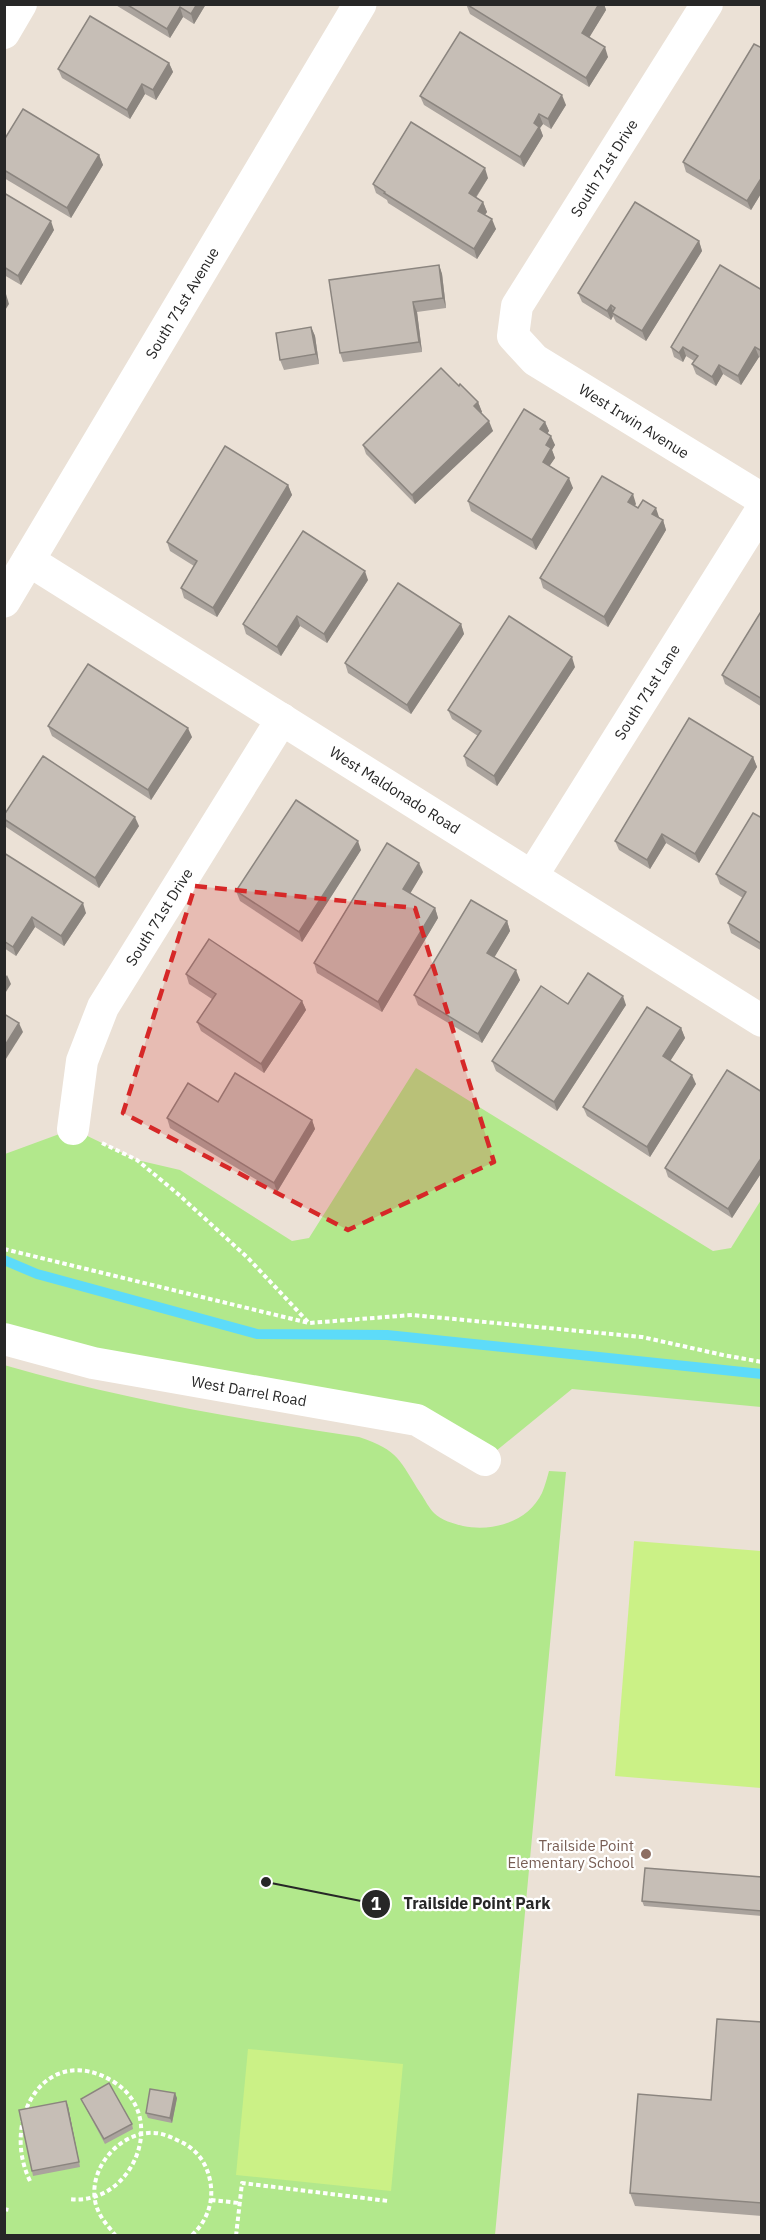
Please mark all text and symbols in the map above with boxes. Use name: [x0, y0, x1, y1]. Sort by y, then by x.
street label: South 71st Drive: [566, 116, 642, 220]
street label: South 71st Avenue: [141, 244, 223, 362]
street label: West Irwin Avenue: [575, 379, 693, 463]
street label: South 71st Lane: [610, 641, 684, 743]
street label: West Maldonado Road: [326, 742, 464, 838]
street label: South 71st Drive: [121, 865, 197, 969]
street label: West Darrel Road: [190, 1372, 308, 1410]
place label: Trailside Point Elementary School: [507, 1836, 634, 1872]
marker: Trailside Point Elementary School: [639, 1847, 653, 1861]
callout: Trailside Point Park: [361, 1887, 562, 1921]
text: 1: [371, 1892, 382, 1915]
text: Trailside Point Park: [404, 1893, 551, 1913]

